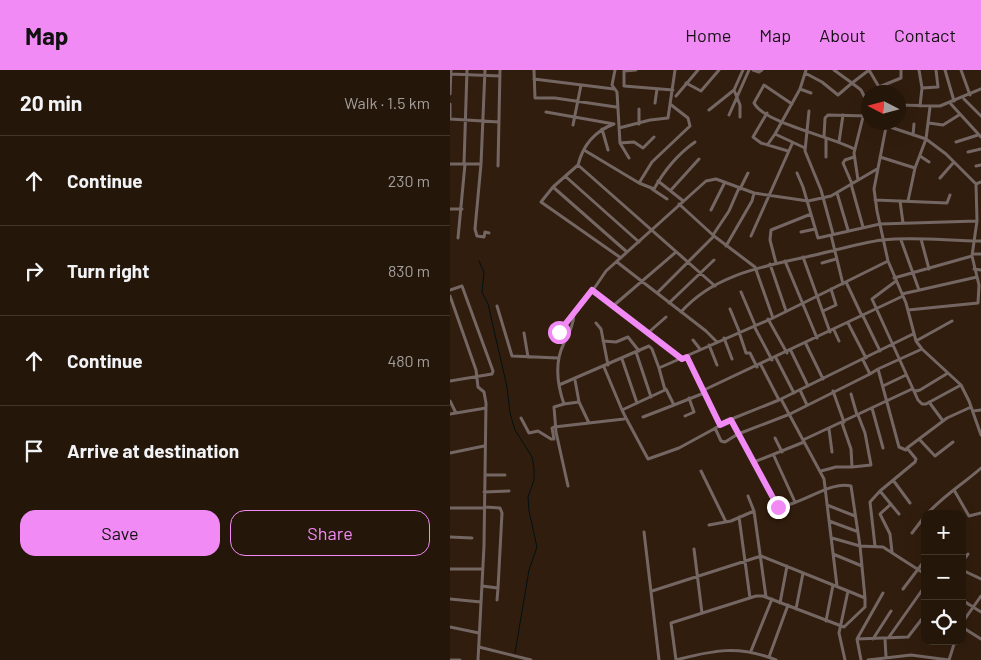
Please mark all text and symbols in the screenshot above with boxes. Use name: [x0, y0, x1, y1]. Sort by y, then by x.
text: Map: [25, 21, 68, 50]
text: Home: [685, 24, 731, 46]
text: Map: [759, 24, 791, 46]
text: About: [819, 24, 866, 46]
text: Contact: [894, 24, 956, 46]
north arrow: [861, 85, 906, 130]
text: 20 min: [20, 90, 82, 115]
text: Walk · 1.5 km: [344, 93, 430, 112]
icon: ahead: [20, 167, 48, 195]
text: Continue: [67, 169, 143, 192]
text: 230 m: [388, 171, 430, 190]
icon: right: [20, 257, 48, 285]
text: Turn right: [67, 259, 149, 282]
text: 830 m: [388, 261, 430, 280]
route start: [548, 321, 571, 344]
icon: ahead: [20, 347, 48, 375]
text: Continue: [67, 349, 143, 372]
text: 480 m: [387, 351, 430, 370]
icon: arrive: [20, 437, 48, 465]
text: Arrive at destination: [67, 439, 239, 462]
route end: [767, 496, 790, 519]
button: Save: [20, 510, 220, 556]
button: Share: [230, 510, 430, 556]
map controls: [921, 510, 966, 645]
button: +: [921, 510, 966, 555]
button: −: [921, 555, 966, 600]
button: locate: [921, 600, 966, 645]

